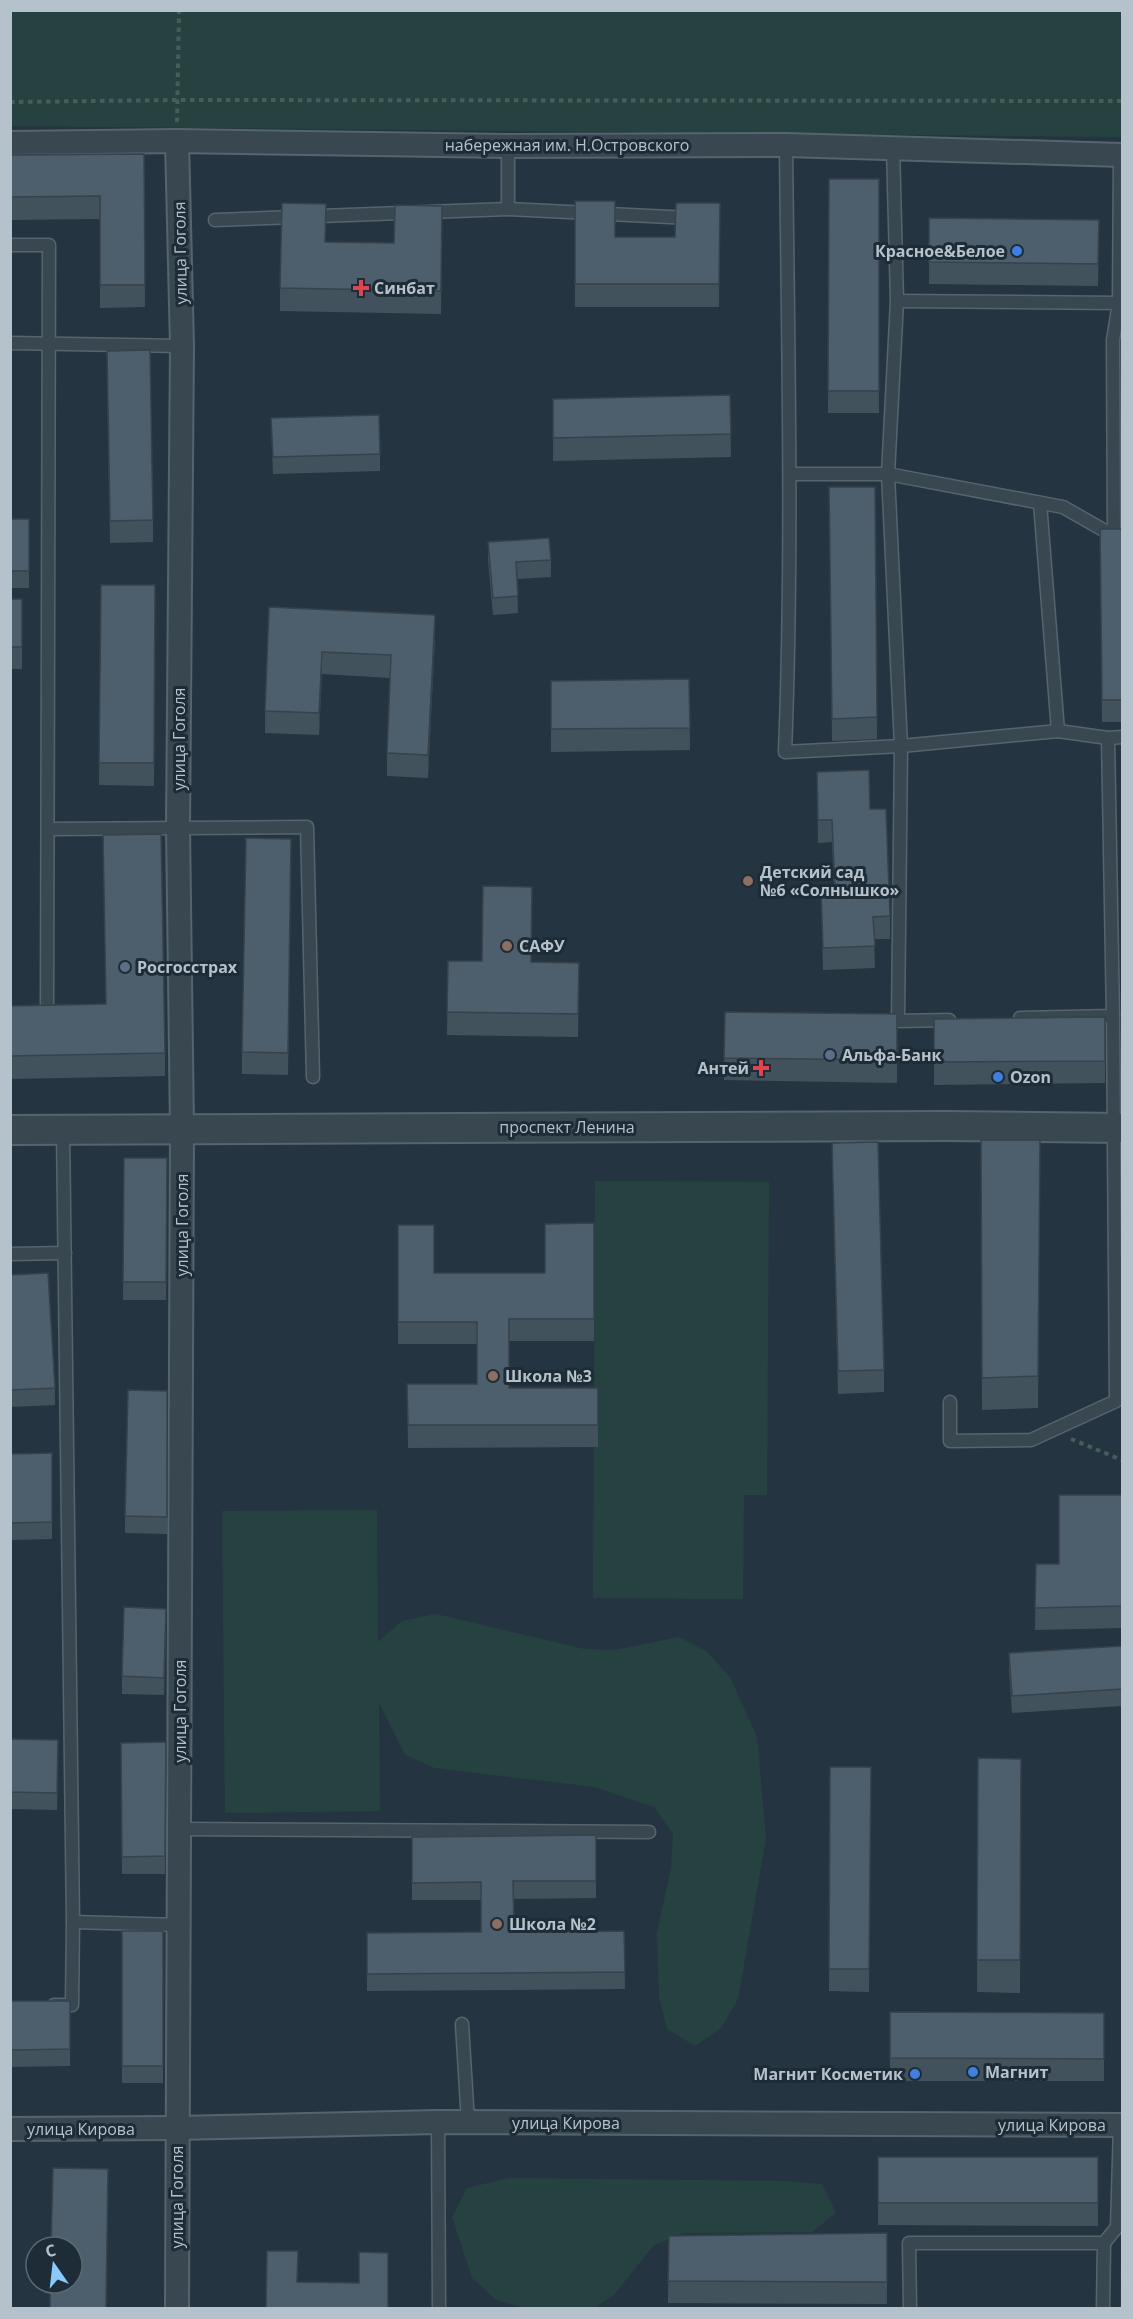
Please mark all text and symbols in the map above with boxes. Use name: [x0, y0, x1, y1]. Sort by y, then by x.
street label: набережная им. Н.Островского: [445, 134, 689, 156]
street label: улица Гоголя: [168, 201, 192, 305]
place label: Красное&Белое: [875, 240, 1005, 262]
marker: Красное&Белое: [1010, 244, 1024, 258]
place label: Синбат: [374, 277, 435, 299]
marker: Синбат: [352, 279, 370, 297]
street label: улица Гоголя: [168, 688, 190, 790]
place label: Детский сад №6 «Солнышко»: [760, 861, 900, 901]
marker: Детский сад №6 «Солнышко»: [741, 874, 755, 888]
place label: САФУ: [519, 935, 565, 957]
marker: САФУ: [500, 939, 514, 953]
place label: Росгосстрах: [137, 956, 238, 978]
marker: Росгосстрах: [118, 960, 132, 974]
place label: Альфа-Банк: [842, 1044, 941, 1066]
marker: Альфа-Банк: [823, 1048, 837, 1062]
place label: Антей: [698, 1057, 749, 1079]
marker: Антей: [754, 1061, 768, 1075]
place label: Ozon: [1010, 1066, 1051, 1088]
marker: Ozon: [991, 1070, 1005, 1084]
street label: проспект Ленина: [499, 1116, 635, 1138]
street label: улица Гоголя: [171, 1174, 193, 1276]
place label: Школа №3: [505, 1365, 592, 1387]
marker: Школа №3: [486, 1369, 500, 1383]
street label: улица Гоголя: [169, 1660, 191, 1762]
place label: Школа №2: [509, 1913, 596, 1935]
marker: Школа №2: [490, 1917, 504, 1931]
place label: Магнит: [985, 2061, 1049, 2083]
place label: Магнит Косметик: [753, 2063, 903, 2085]
marker: Магнит: [966, 2065, 980, 2079]
marker: Магнит Косметик: [908, 2067, 922, 2081]
street label: улица Кирова: [512, 2112, 620, 2134]
street label: улица Кирова: [998, 2114, 1106, 2136]
street label: улица Кирова: [27, 2118, 135, 2140]
street label: улица Гоголя: [166, 2146, 188, 2248]
north arrow: [24, 2235, 84, 2295]
text: С: [43, 2239, 58, 2262]

